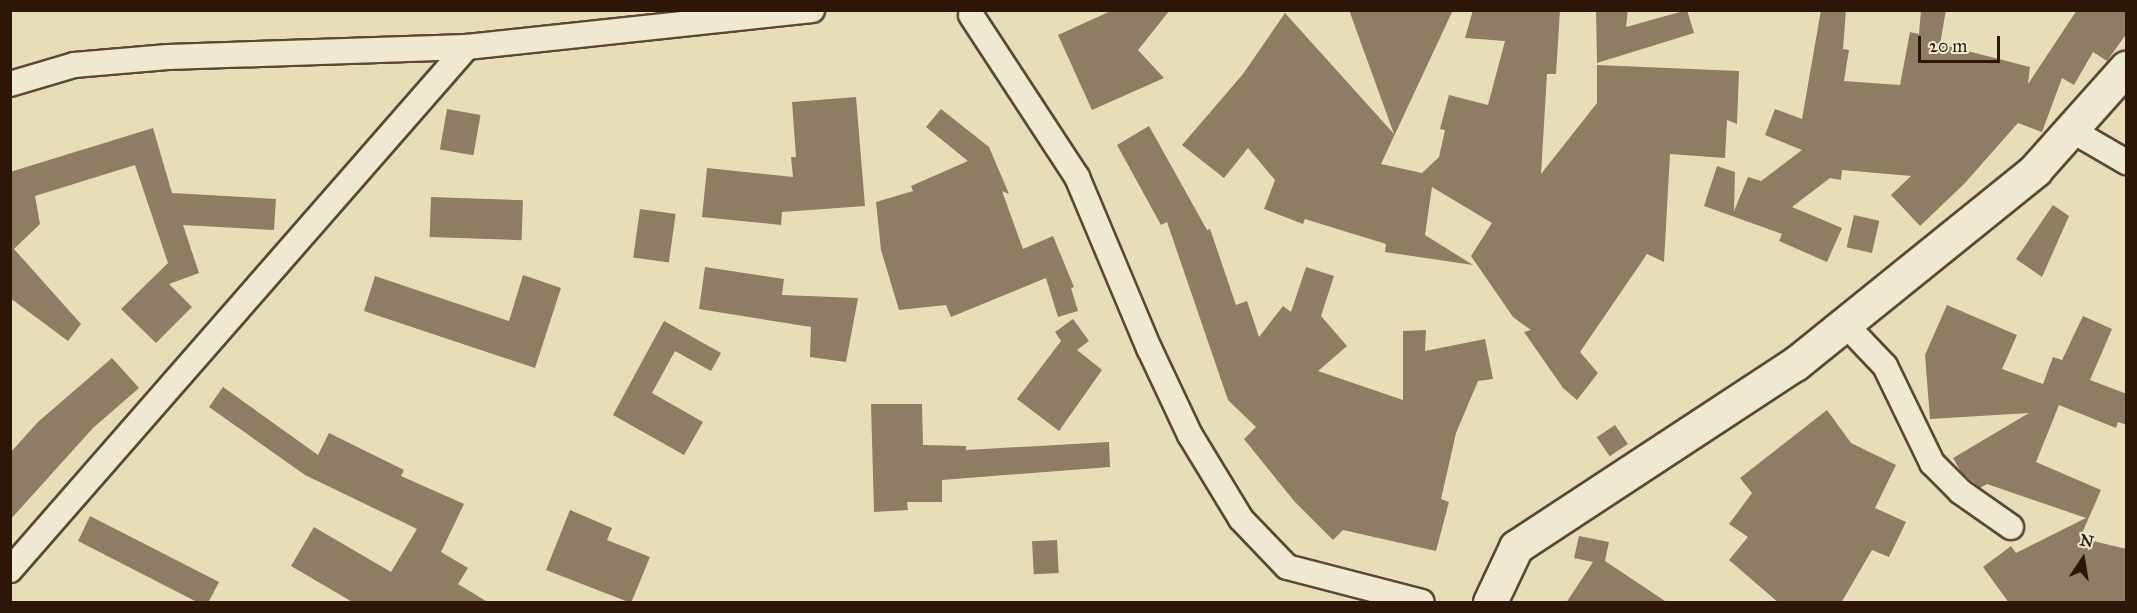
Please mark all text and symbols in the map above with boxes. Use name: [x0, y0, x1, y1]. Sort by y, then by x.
scale bar: [1921, 24, 2004, 62]
text: 20 m: [1929, 35, 1967, 57]
north arrow: [2053, 529, 2113, 589]
text: N: [2078, 530, 2095, 552]

